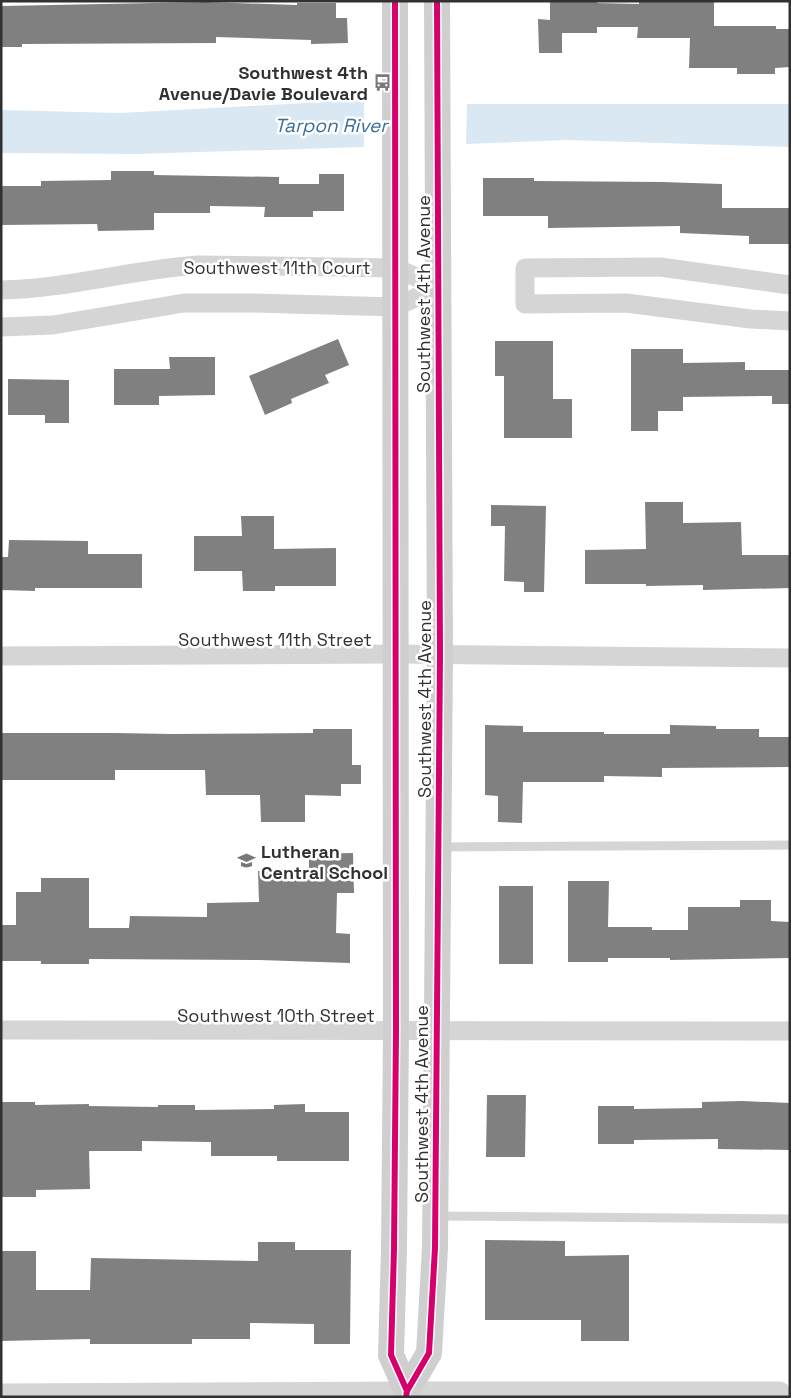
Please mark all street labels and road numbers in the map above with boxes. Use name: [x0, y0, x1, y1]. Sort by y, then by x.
street label: Southwest 4th Avenue: [412, 195, 435, 393]
street label: Southwest 11th Court: [183, 256, 371, 279]
street label: Southwest 4th Avenue: [413, 600, 436, 798]
street label: Southwest 11th Street: [178, 628, 372, 651]
street label: Southwest 10th Street: [177, 1004, 375, 1027]
street label: Southwest 4th Avenue: [410, 1005, 433, 1203]

